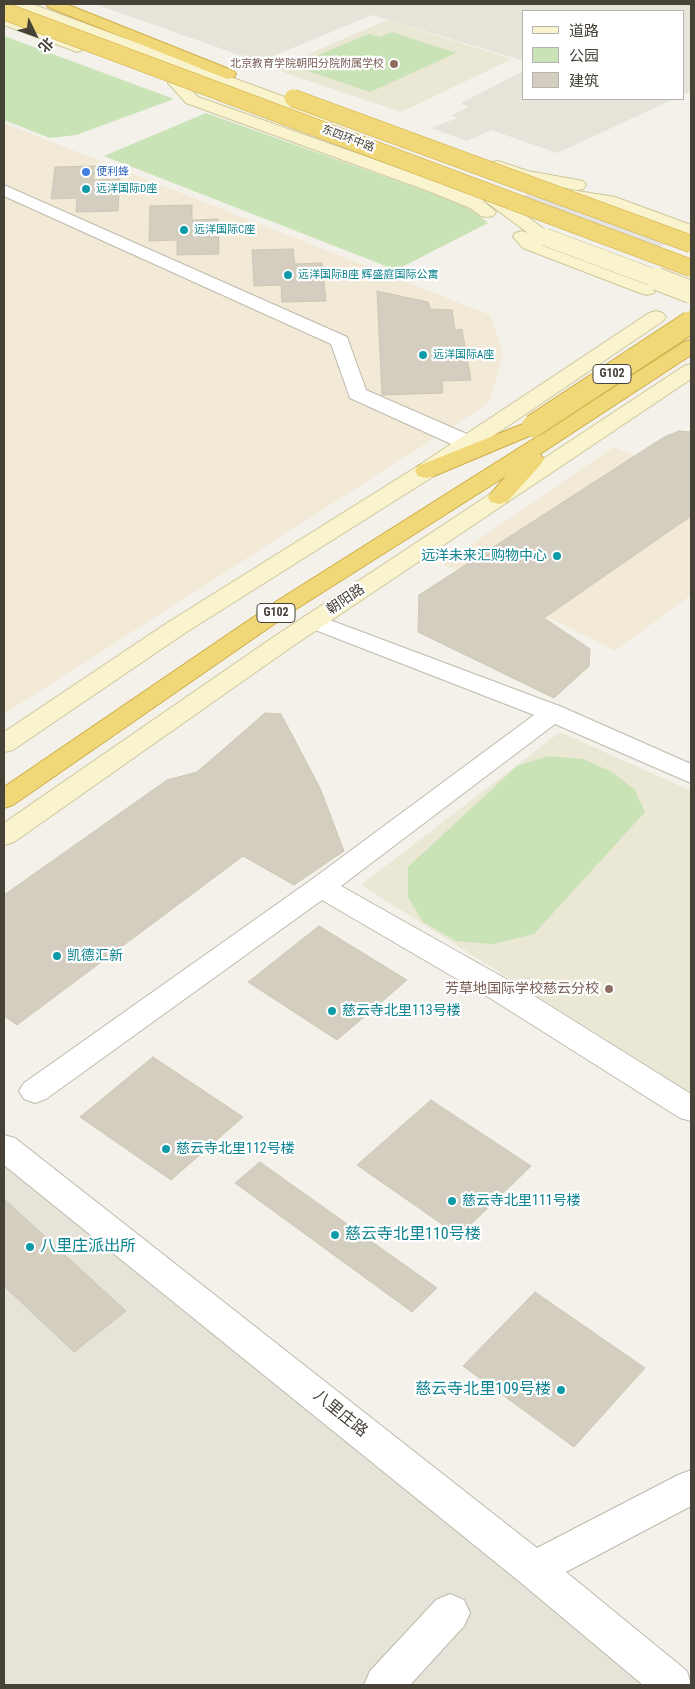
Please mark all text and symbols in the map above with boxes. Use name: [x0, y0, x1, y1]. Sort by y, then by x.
north arrow: [10, 10, 60, 60]
legend: [522, 10, 685, 100]
text: 道路: [569, 22, 599, 40]
text: 北: [36, 34, 57, 56]
text: 公园: [569, 47, 599, 65]
place label: 北京教育学院朝阳分院附属学校: [230, 57, 384, 71]
marker: 北京教育学院朝阳分院附属学校: [388, 58, 400, 70]
text: 建筑: [569, 72, 599, 90]
street label: 东四环中路: [320, 123, 376, 155]
place label: 便利蜂: [96, 165, 129, 179]
marker: 便利蜂: [80, 166, 92, 178]
place label: 远洋国际D座: [96, 182, 157, 196]
marker: 远洋国际D座: [80, 183, 92, 195]
place label: 远洋国际C座: [194, 223, 255, 237]
marker: 远洋国际C座: [178, 224, 190, 236]
place label: 远洋国际B座 辉盛庭国际公寓: [298, 268, 439, 282]
marker: 远洋国际B座 辉盛庭国际公寓: [282, 269, 294, 281]
place label: 远洋国际A座: [433, 348, 494, 362]
marker: 远洋国际A座: [417, 349, 429, 361]
road number: G102: [593, 364, 631, 384]
place label: 远洋未来汇购物中心: [421, 548, 547, 564]
marker: 远洋未来汇购物中心: [551, 550, 563, 562]
street label: 朝阳路: [324, 581, 368, 619]
road number: G102: [257, 604, 295, 622]
place label: 凯德汇新: [67, 948, 123, 964]
marker: 凯德汇新: [51, 950, 63, 962]
place label: 芳草地国际学校慈云分校: [445, 981, 599, 997]
marker: 芳草地国际学校慈云分校: [603, 983, 615, 995]
place label: 慈云寺北里113号楼: [342, 1003, 461, 1019]
marker: 慈云寺北里113号楼: [326, 1005, 338, 1017]
place label: 慈云寺北里112号楼: [176, 1141, 295, 1157]
marker: 慈云寺北里112号楼: [160, 1143, 172, 1155]
place label: 慈云寺北里111号楼: [462, 1193, 581, 1209]
marker: 慈云寺北里111号楼: [446, 1195, 458, 1207]
place label: 慈云寺北里110号楼: [345, 1225, 481, 1245]
marker: 慈云寺北里110号楼: [329, 1229, 341, 1241]
place label: 八里庄派出所: [40, 1237, 136, 1257]
marker: 八里庄派出所: [24, 1241, 36, 1253]
place label: 慈云寺北里109号楼: [415, 1380, 551, 1400]
marker: 慈云寺北里109号楼: [555, 1384, 567, 1396]
street label: 八里庄路: [309, 1386, 371, 1442]

